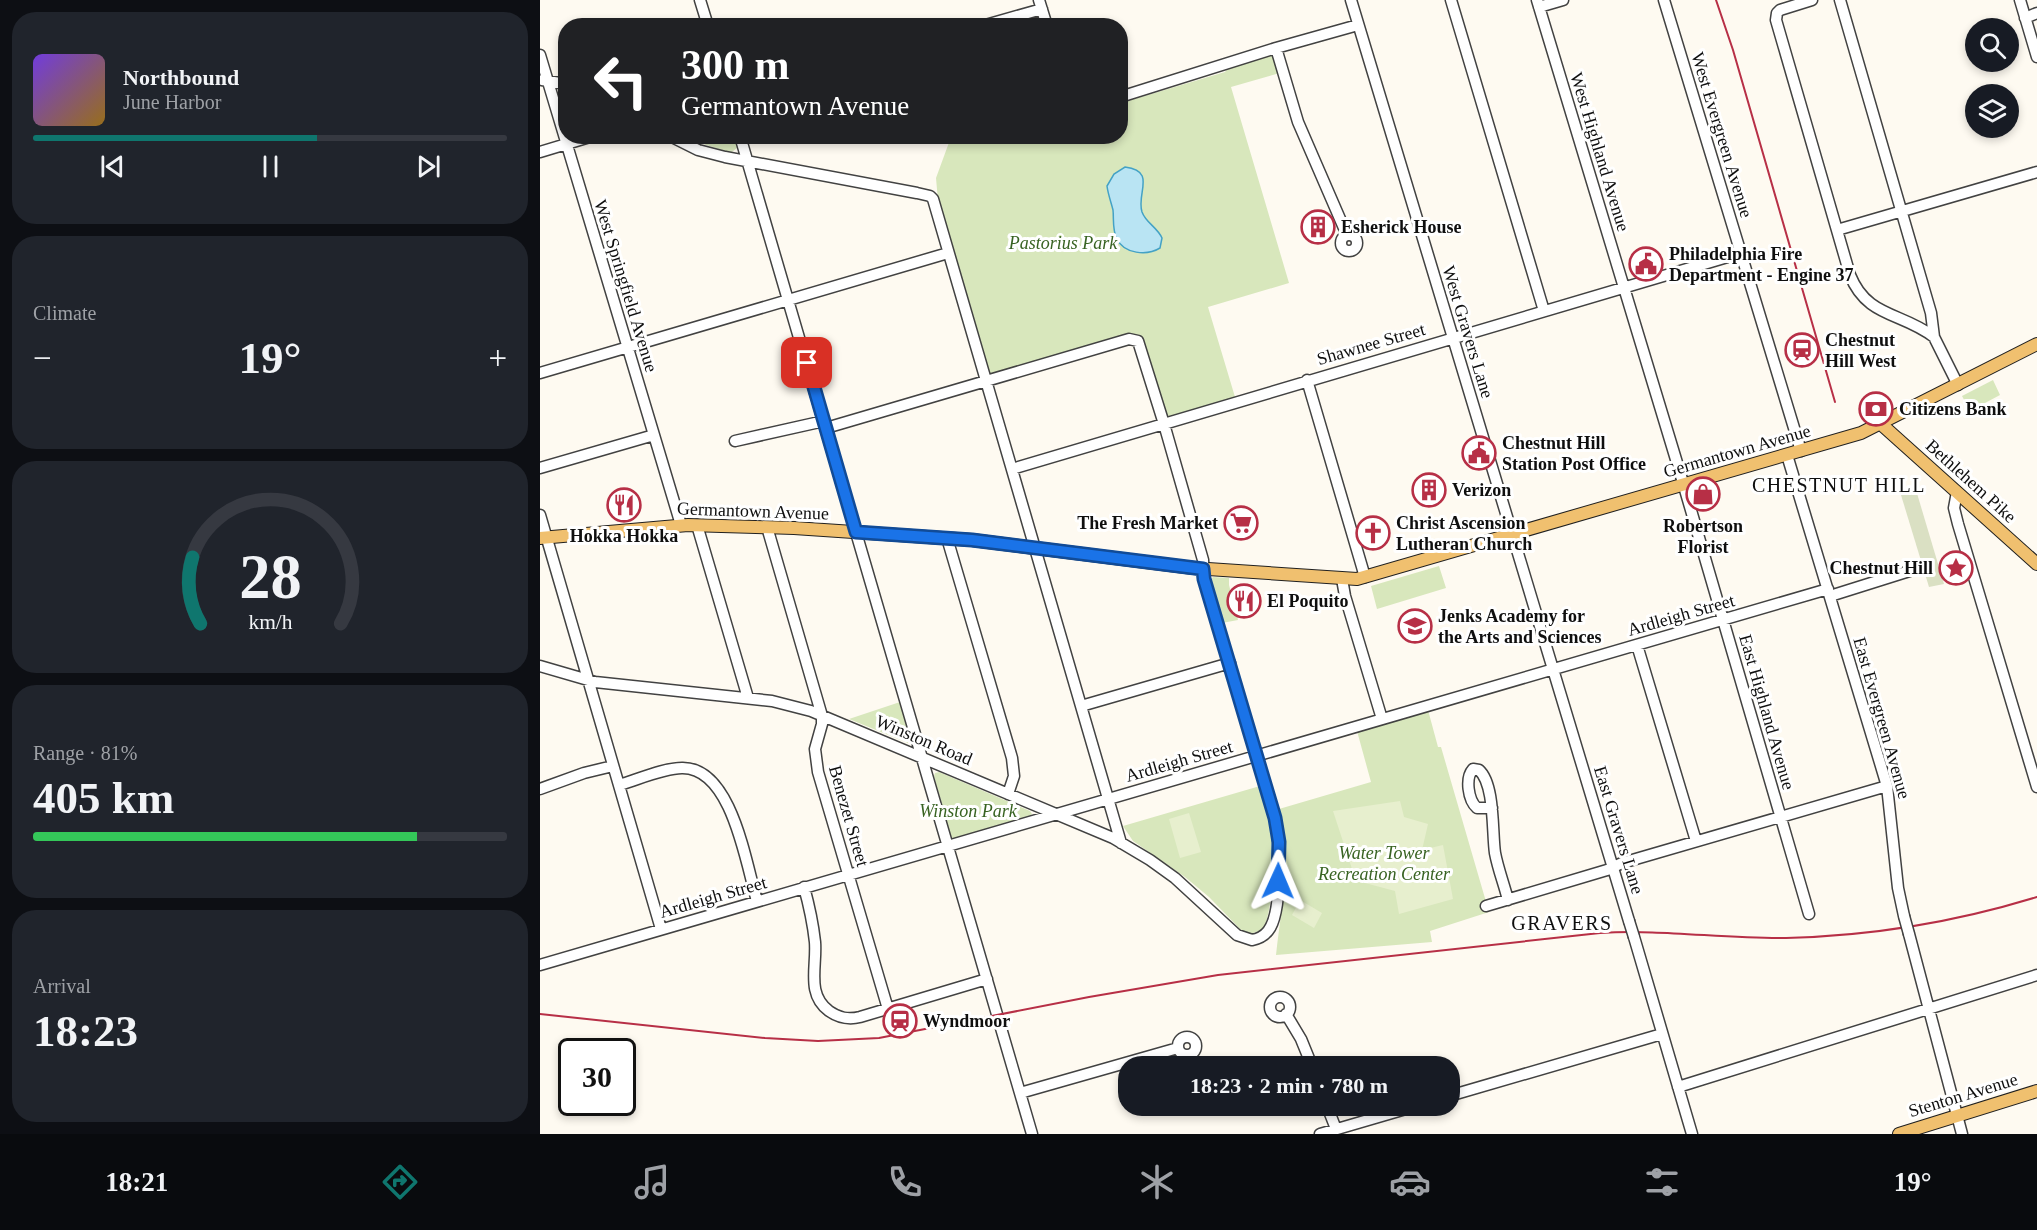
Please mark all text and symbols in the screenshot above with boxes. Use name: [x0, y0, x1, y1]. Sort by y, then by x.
map controls: [1965, 18, 2019, 138]
button: search: [1965, 18, 2019, 72]
icon: left: [582, 42, 660, 120]
text: 300 m: [681, 42, 790, 88]
street label: West Evergreen Avenue: [1687, 50, 1757, 220]
text: Northbound: [123, 65, 239, 90]
street label: West Highland Avenue: [1566, 70, 1634, 234]
button: layers: [1965, 84, 2019, 138]
text: June Harbor: [123, 91, 221, 113]
text: Germantown Avenue: [681, 91, 909, 121]
icon: previous: [96, 150, 129, 183]
icon: pause: [254, 150, 287, 183]
icon: next: [412, 150, 445, 183]
street label: West Springfield Avenue: [590, 197, 662, 375]
building icon: Esherick House: [1300, 209, 1336, 245]
place label: Esherick House: [1341, 217, 1462, 237]
park label: Pastorius Park: [1008, 233, 1118, 253]
place label: Philadelphia Fire Department - Engine 37: [1669, 244, 1853, 285]
public building icon: Philadelphia Fire Department - Engine 37: [1628, 246, 1664, 282]
street label: West Gravers Lane: [1438, 263, 1498, 401]
text: Climate: [33, 302, 96, 324]
street label: Shawnee Street: [1315, 319, 1427, 369]
place label: Chestnut Hill West: [1825, 330, 1896, 371]
station icon: Chestnut Hill West: [1784, 332, 1820, 368]
text: 19°: [239, 333, 302, 383]
pin: [781, 337, 832, 388]
text: −: [33, 340, 52, 376]
text: +: [488, 340, 507, 376]
icon: arrive: [790, 346, 823, 379]
bank icon: Citizens Bank: [1858, 391, 1894, 427]
place label: Citizens Bank: [1899, 399, 2007, 419]
street label: Germantown Avenue: [1661, 420, 1813, 482]
place label: Chestnut Hill Station Post Office: [1502, 433, 1646, 474]
public building icon: Chestnut Hill Station Post Office: [1461, 435, 1497, 471]
street label: Bethlehem Pike: [1922, 435, 2020, 527]
building icon: Verizon: [1411, 472, 1447, 508]
district label: CHESTNUT HILL: [1752, 474, 1926, 496]
shop icon: Robertson Florist: [1685, 476, 1721, 512]
place label: Verizon: [1452, 480, 1511, 500]
restaurant icon: Hokka Hokka: [606, 487, 642, 523]
street label: Germantown Avenue: [677, 498, 829, 524]
supermarket icon: The Fresh Market: [1223, 505, 1259, 541]
place label: The Fresh Market: [1077, 513, 1218, 533]
place label: Christ Ascension Lutheran Church: [1396, 513, 1532, 554]
church icon: Christ Ascension Lutheran Church: [1355, 515, 1391, 551]
place label: Robertson Florist: [1663, 516, 1743, 557]
place label: Hokka Hokka: [570, 526, 678, 546]
text: 28: [239, 542, 301, 611]
place icon: Chestnut Hill: [1938, 550, 1974, 586]
place label: Chestnut Hill: [1829, 558, 1933, 578]
restaurant icon: El Poquito: [1226, 583, 1262, 619]
street label: Ardleigh Street: [1625, 590, 1737, 640]
place label: El Poquito: [1267, 591, 1349, 611]
place label: Jenks Academy for the Arts and Sciences: [1438, 606, 1602, 647]
school or university icon: Jenks Academy for the Arts and Sciences: [1397, 608, 1433, 644]
text: km/h: [248, 610, 292, 634]
street label: East Highland Avenue: [1735, 632, 1799, 792]
street label: East Evergreen Avenue: [1849, 635, 1915, 801]
street label: Winston Road: [873, 711, 975, 769]
street label: Ardleigh Street: [1123, 736, 1235, 786]
text: Range · 81%: [33, 742, 137, 764]
street label: Benezet Street: [825, 763, 873, 869]
street label: East Gravers Lane: [1590, 764, 1648, 896]
text: 405 km: [33, 773, 174, 823]
park label: Winston Park: [919, 801, 1018, 821]
park label: Water Tower Recreation Center: [1317, 843, 1451, 884]
position arrow: [1246, 849, 1310, 913]
street label: Ardleigh Street: [657, 872, 769, 922]
district label: GRAVERS: [1511, 912, 1613, 934]
text: Arrival: [33, 975, 91, 997]
station icon: Wyndmoor: [882, 1003, 918, 1039]
text: 18:23: [33, 1006, 138, 1056]
place label: Wyndmoor: [923, 1011, 1010, 1031]
speed limit sign: 30: [558, 1038, 636, 1116]
street label: Stenton Avenue: [1906, 1069, 2020, 1121]
text: 18:23 · 2 min · 780 m: [1190, 1073, 1388, 1098]
icon: directions: [379, 1161, 421, 1203]
icon: music: [631, 1161, 673, 1203]
icon: phone: [884, 1161, 926, 1203]
icon: climate: [1136, 1161, 1178, 1203]
icon: car: [1389, 1161, 1431, 1203]
icon: filters: [1641, 1161, 1683, 1203]
text: 18:21: [105, 1167, 168, 1197]
text: 19°: [1894, 1167, 1932, 1197]

